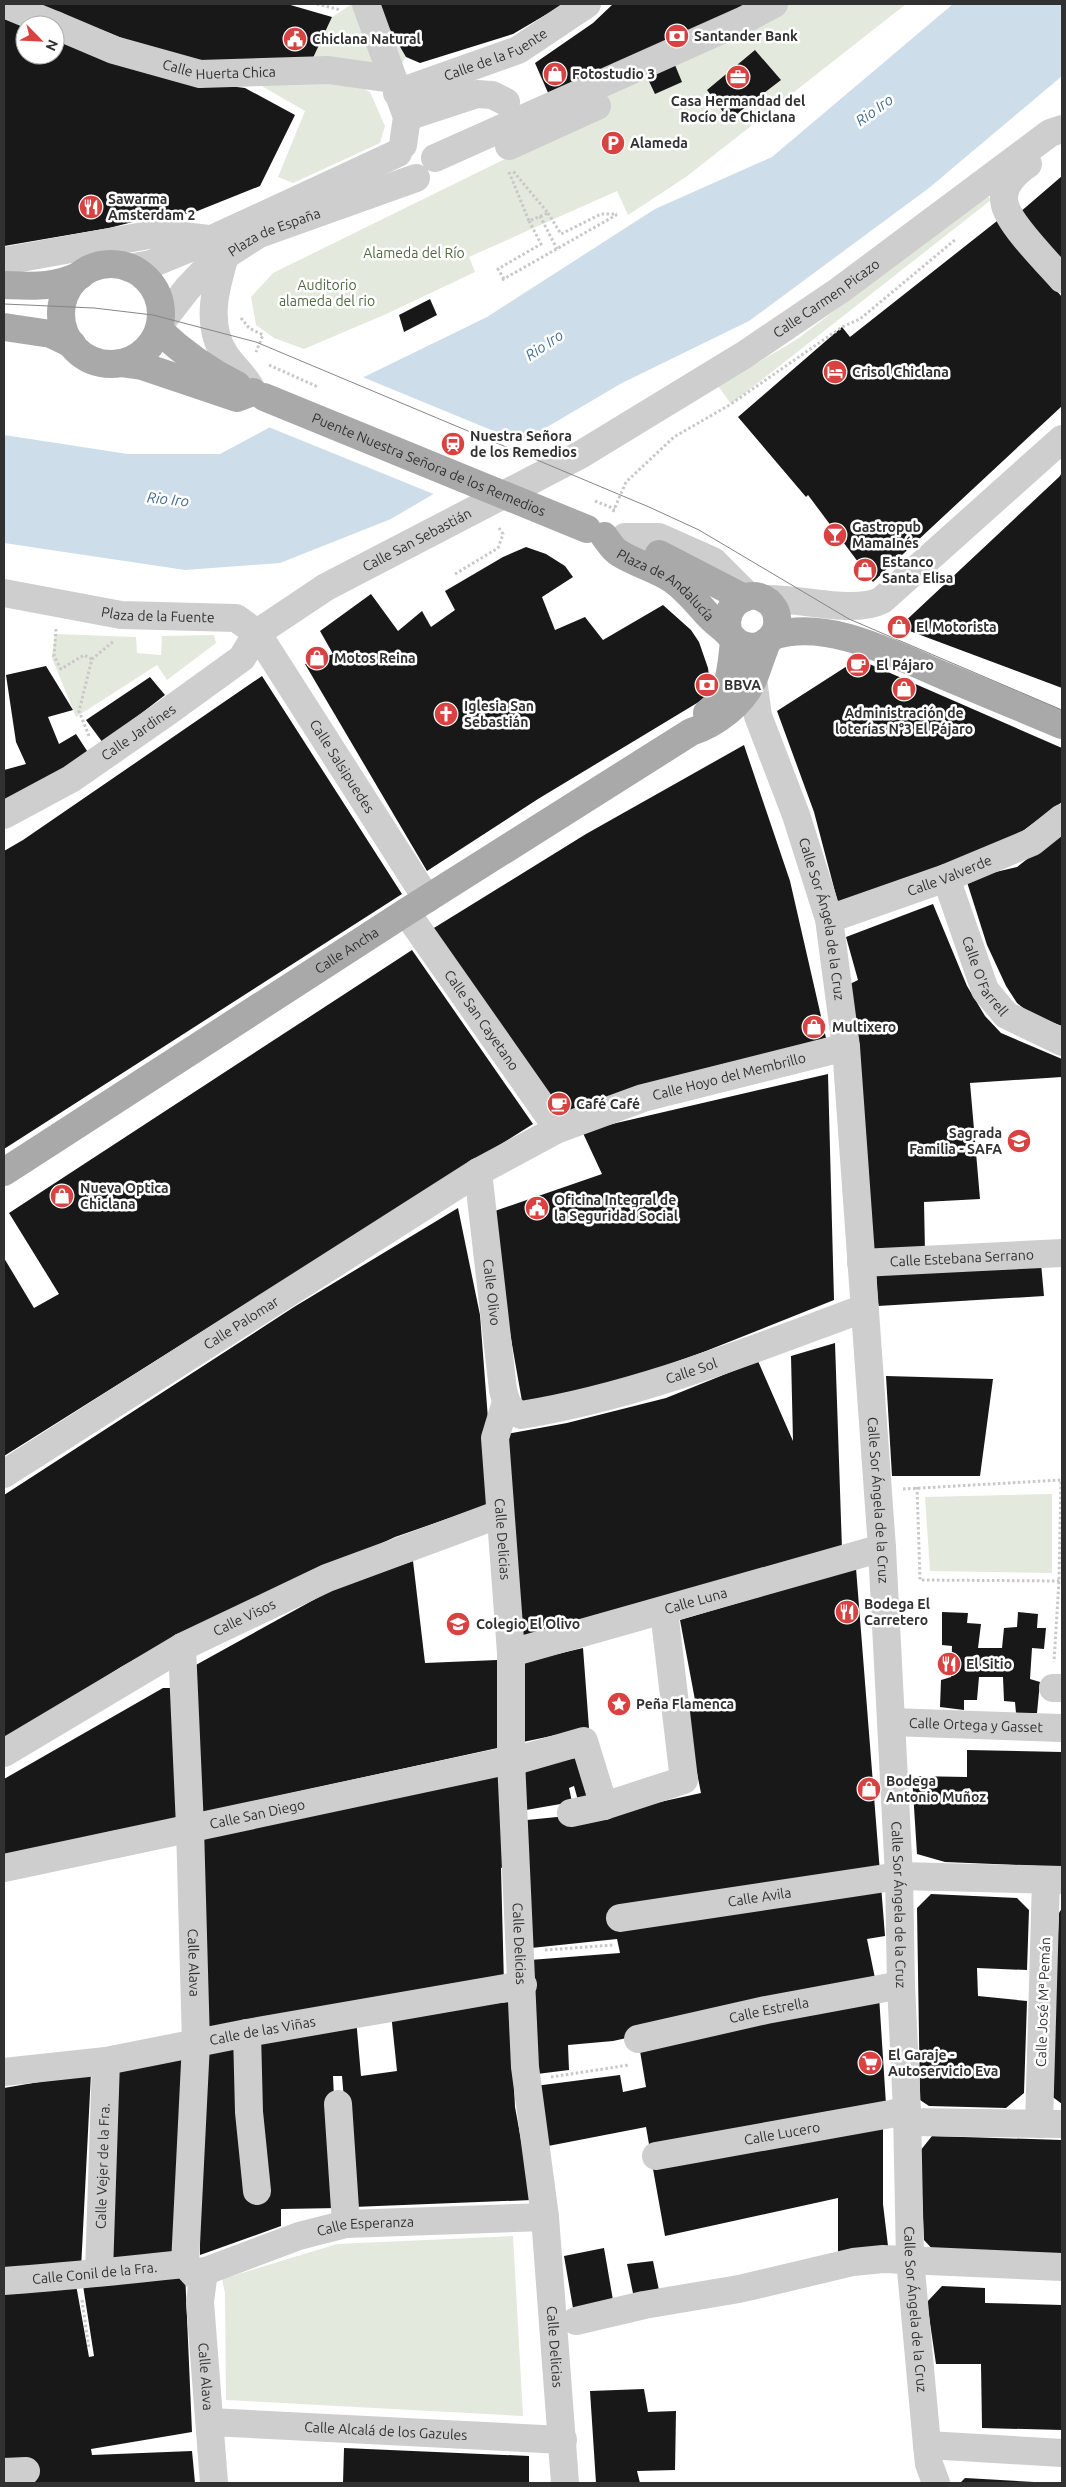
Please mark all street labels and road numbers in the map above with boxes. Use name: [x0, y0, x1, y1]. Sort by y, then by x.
street label: Calle de la Fuente: [442, 25, 550, 84]
street label: Calle Huerta Chica: [161, 56, 276, 82]
street label: Plaza de España: [225, 205, 322, 260]
street label: Calle Carmen Picazo: [770, 255, 883, 341]
street label: Puente Nuestra Señora de los Remedios: [310, 409, 548, 519]
street label: Calle San Sebastián: [360, 505, 474, 575]
street label: Plaza de Andalucía: [614, 546, 718, 624]
street label: Plaza de la Fuente: [100, 603, 215, 625]
street label: Calle Jardines: [98, 701, 179, 764]
street label: Calle Salsipuedes: [306, 717, 378, 816]
street label: Calle Sor Ángela de la Cruz: [796, 836, 848, 1001]
street label: Calle Valverde: [905, 852, 994, 899]
street label: Calle Ancha: [312, 924, 382, 977]
street label: Calle O'Farrell: [959, 934, 1012, 1019]
street label: Calle San Cayetano: [441, 967, 522, 1073]
street label: Calle Hoyo del Membrillo: [651, 1049, 807, 1103]
street label: Calle Estebana Serrano: [889, 1246, 1034, 1270]
street label: Calle Olivo: [480, 1258, 504, 1326]
street label: Calle Palomar: [200, 1293, 282, 1353]
street label: Calle Sol: [664, 1355, 720, 1387]
street label: Calle Sor Ángela de la Cruz: [865, 1416, 892, 1584]
street label: Calle Delicias: [492, 1498, 514, 1581]
street label: Calle Luna: [663, 1584, 729, 1617]
street label: Calle Visos: [210, 1596, 278, 1639]
street label: Calle Ortega y Gasset: [909, 1715, 1044, 1735]
street label: Calle San Diego: [208, 1796, 307, 1832]
street label: Calle Sor Ángela de la Cruz: [888, 1821, 909, 1988]
street label: Calle Avila: [727, 1884, 792, 1910]
street label: Calle Delicias: [510, 1902, 529, 1985]
street label: Calle Alava: [185, 1928, 203, 1997]
street label: Calle José Mª Pemán: [1033, 1937, 1053, 2067]
street label: Calle Estrella: [727, 1994, 810, 2026]
street label: Calle de las Viñas: [208, 2013, 317, 2048]
street label: Calle Vejer de la Fra.: [92, 2103, 113, 2229]
street label: Calle Lucero: [743, 2119, 821, 2148]
street label: Calle Esperanza: [315, 2214, 414, 2239]
street label: Calle Sor Ángela de la Cruz: [901, 2226, 930, 2393]
street label: Calle Conil de la Fra.: [32, 2259, 158, 2287]
street label: Calle Delicias: [544, 2305, 566, 2388]
street label: Calle Alava: [195, 2342, 216, 2411]
street label: Calle Alcalá de los Gazules: [304, 2419, 468, 2443]

